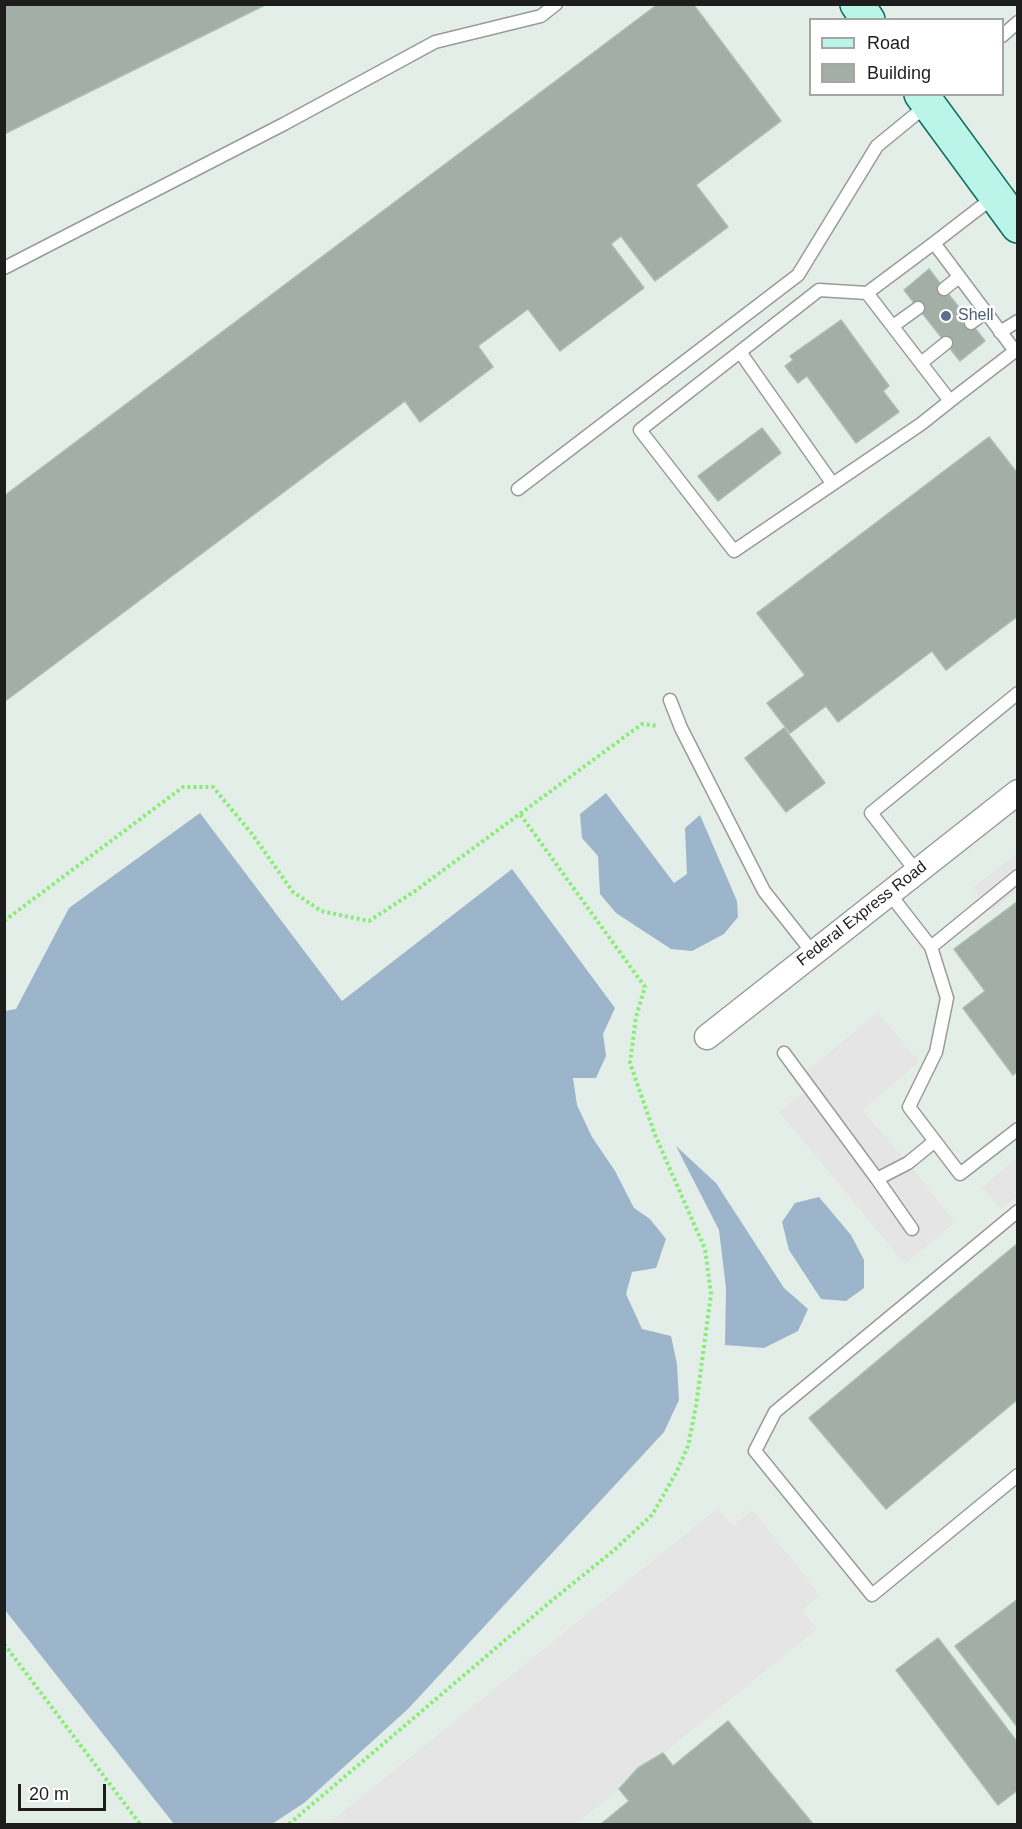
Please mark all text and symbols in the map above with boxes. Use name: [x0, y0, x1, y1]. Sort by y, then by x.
legend: [809, 18, 1004, 96]
text: Road: [867, 33, 910, 53]
text: Building: [867, 63, 931, 83]
place label: Shell: [958, 306, 994, 326]
marker: Shell: [939, 309, 953, 323]
street label: Federal Express Road: [793, 857, 931, 971]
scale bar: [21, 1772, 110, 1810]
text: 20 m: [29, 1784, 69, 1804]

